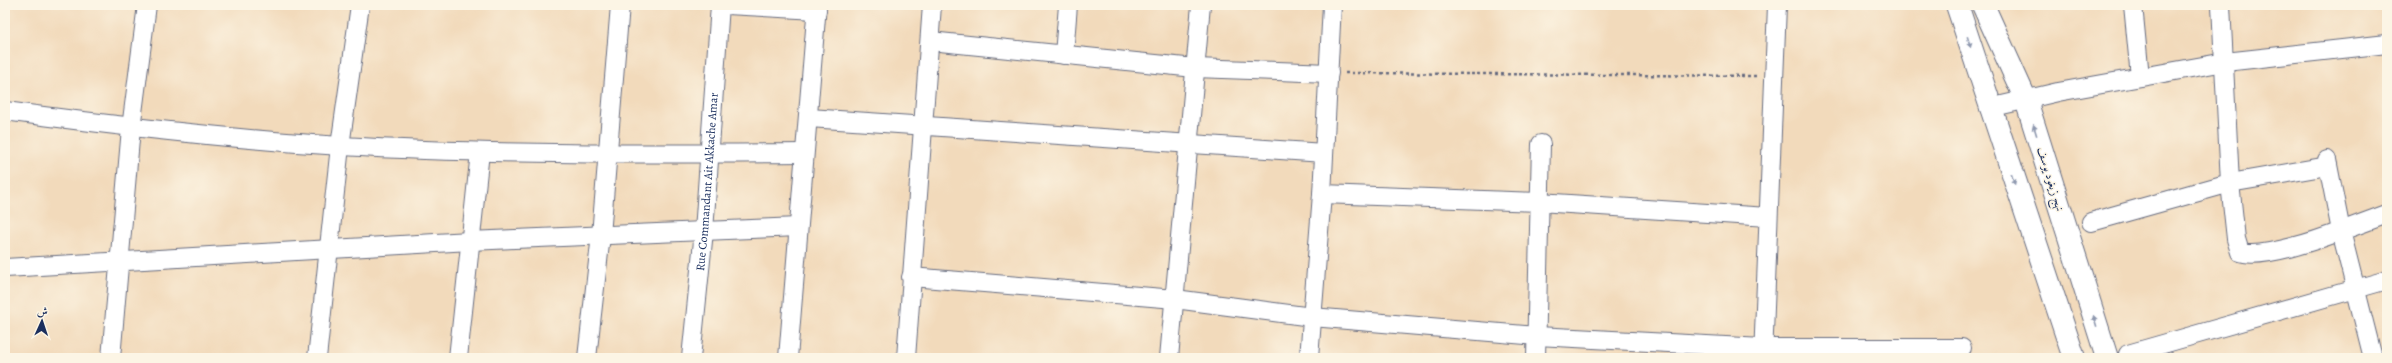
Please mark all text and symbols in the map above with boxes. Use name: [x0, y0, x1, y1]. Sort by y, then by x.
one-way arrow: [1966, 36, 1972, 48]
street label: Rue Commandant Ait Akkache Amar: [692, 92, 722, 272]
one-way arrow: [2032, 124, 2038, 136]
street label: نهج زيغود يوسف: [2031, 145, 2068, 214]
one-way arrow: [2011, 173, 2017, 185]
north arrow: [22, 301, 62, 341]
text: ش: [37, 304, 48, 319]
one-way arrow: [2092, 314, 2098, 326]

